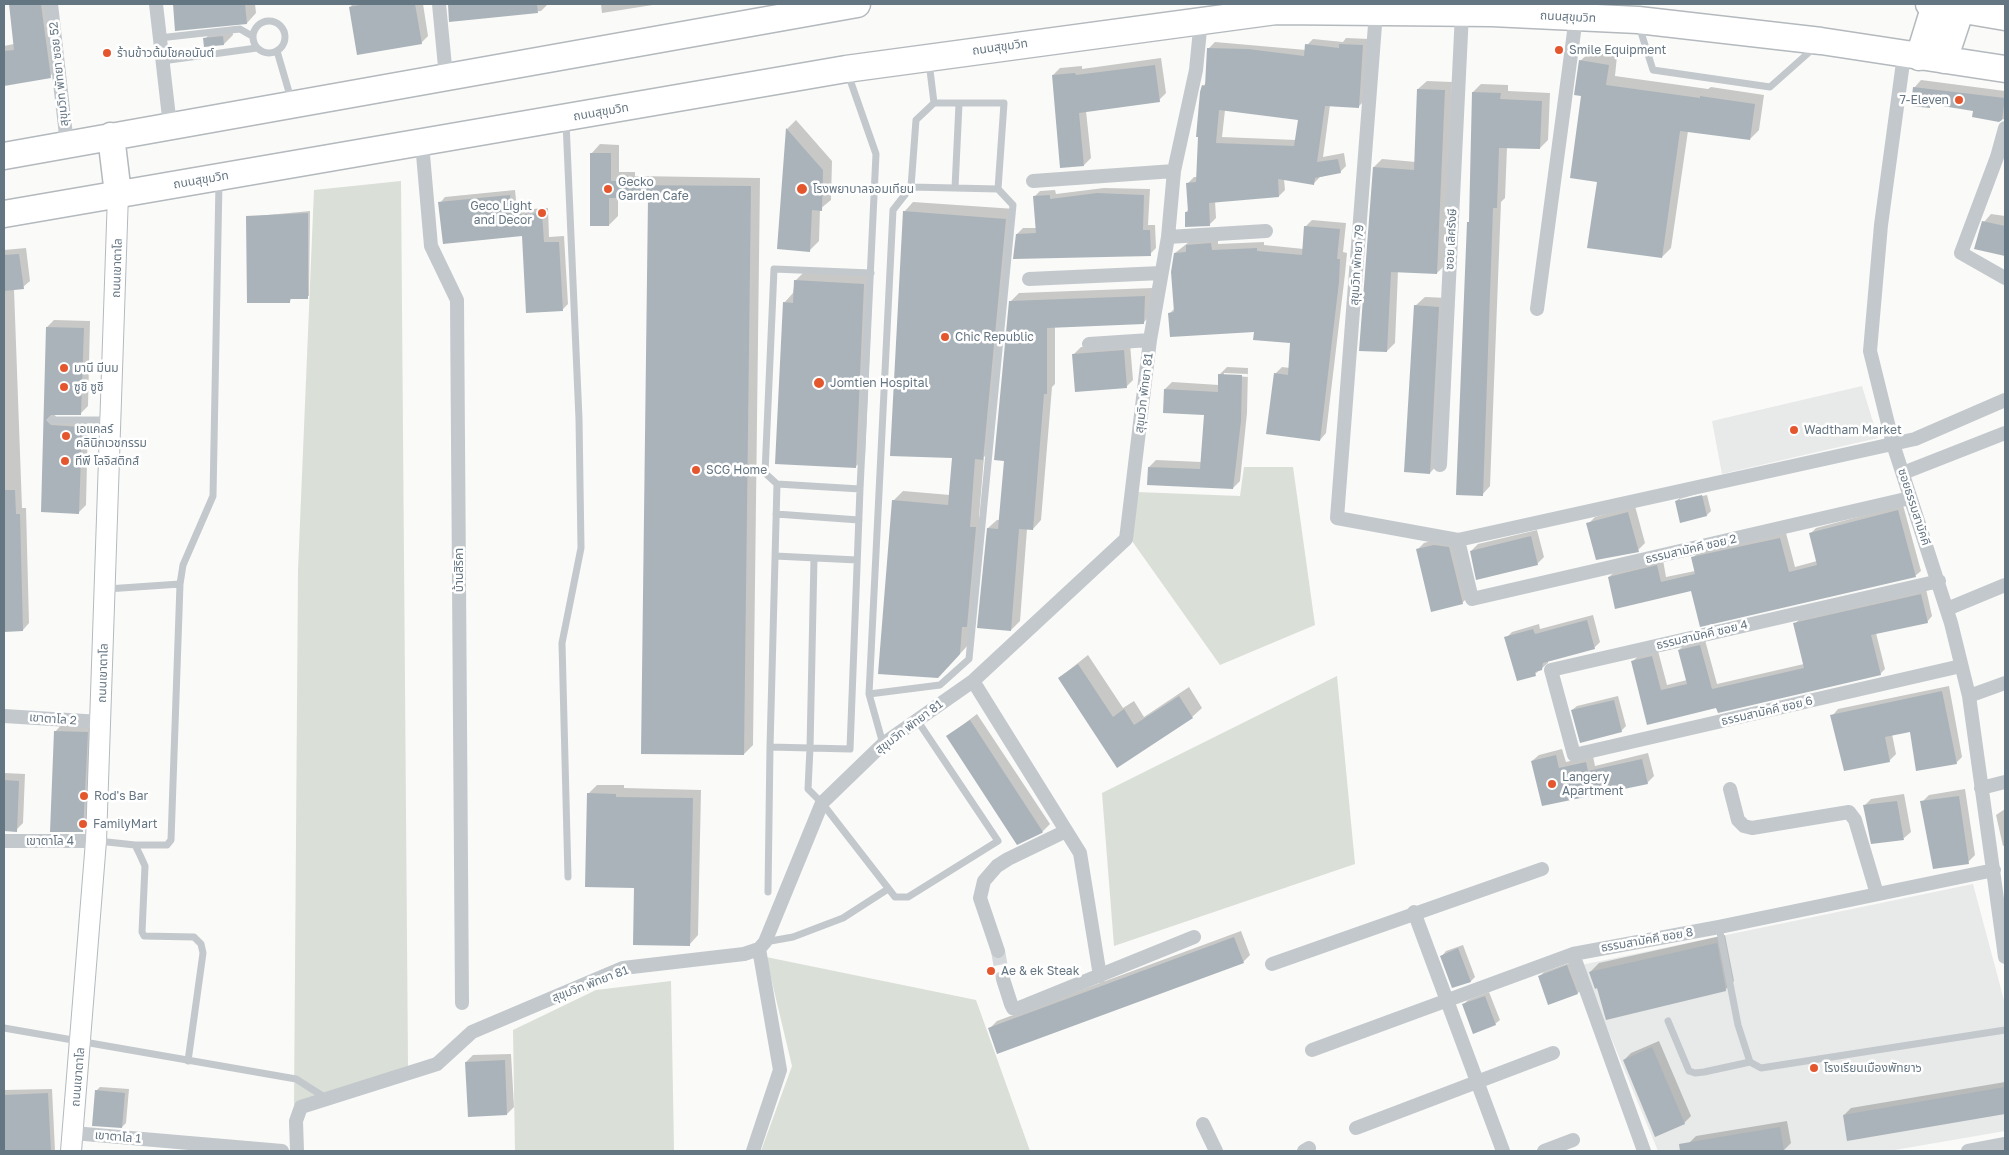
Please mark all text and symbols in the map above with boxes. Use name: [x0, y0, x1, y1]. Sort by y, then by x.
street label: ถนนสุขุมวิท: [1540, 8, 1596, 26]
street label: สุขุมวิท พัทยา ซอย 52: [46, 21, 72, 127]
street label: ถนนสุขุมวิท: [971, 36, 1029, 58]
place label: Smile Equipment: [1569, 43, 1666, 57]
marker: Smile Equipment: [1553, 44, 1565, 56]
place label: ร้านข้าวต้มโชคอนันต์: [117, 46, 214, 60]
marker: ร้านข้าวต้มโชคอนันต์: [101, 47, 113, 59]
place label: 7-Eleven: [1900, 93, 1949, 107]
marker: 7-Eleven: [1953, 94, 1965, 106]
street label: ถนนสุขุมวิท: [572, 100, 630, 124]
street label: ถนนสุขุมวิท: [172, 168, 230, 192]
place label: Gecko Garden Cafe: [618, 175, 689, 203]
marker: โรงพยาบาลจอมเทียน: [795, 182, 809, 196]
place label: โรงพยาบาลจอมเทียน: [813, 182, 914, 196]
marker: Gecko Garden Cafe: [602, 183, 614, 195]
place label: Geco Light and Decor: [470, 199, 532, 227]
marker: Geco Light and Decor: [536, 207, 548, 219]
street label: ซอย เลิศรังษี: [1442, 208, 1460, 270]
street label: สุขุมวิท พัทยา 79: [1347, 224, 1367, 306]
street label: ถนนเขาตาโล: [109, 238, 125, 298]
place label: Chic Republic: [955, 330, 1034, 344]
marker: Chic Republic: [939, 331, 951, 343]
street label: สุขุมวิท พัทยา 81: [1132, 352, 1156, 434]
place label: มานี มีนม: [74, 361, 119, 375]
marker: มานี มีนม: [58, 362, 70, 374]
marker: Jomtien Hospital: [812, 376, 826, 390]
place label: Jomtien Hospital: [830, 376, 928, 390]
place label: ซูชิ ซูชิ: [74, 380, 104, 394]
marker: ซูชิ ซูชิ: [58, 381, 70, 393]
place label: เอแคลร์ คลินิกเวชกรรม: [76, 422, 147, 450]
place label: Wadtham Market: [1804, 423, 1902, 437]
marker: Wadtham Market: [1788, 424, 1800, 436]
marker: เอแคลร์ คลินิกเวชกรรม: [60, 430, 72, 442]
place label: ทีพี โลจิสติกส์: [75, 454, 139, 468]
marker: ทีพี โลจิสติกส์: [59, 455, 71, 467]
place label: SCG Home: [706, 463, 767, 477]
marker: SCG Home: [690, 464, 702, 476]
street label: ซอยธรรมสามัคคี: [1895, 467, 1933, 547]
street label: ธรรมสามัคคี ซอย 2: [1644, 532, 1738, 566]
street label: บ้านสิริคา: [452, 548, 466, 592]
street label: ธรรมสามัคคี ซอย 4: [1655, 617, 1749, 653]
street label: ถนนเขาตาโล: [95, 643, 111, 703]
street label: ธรรมสามัคคี ซอย 6: [1720, 693, 1814, 729]
street label: สุขุมวิท พัทยา 81: [872, 697, 946, 757]
street label: เขาตาโล 2: [29, 710, 77, 728]
place label: Langery Apartment: [1562, 770, 1624, 798]
marker: Langery Apartment: [1546, 778, 1558, 790]
place label: Rod's Bar: [94, 789, 148, 803]
marker: Rod's Bar: [78, 790, 90, 802]
place label: FamilyMart: [93, 817, 158, 831]
marker: FamilyMart: [77, 818, 89, 830]
street label: เขาตาโล 4: [26, 834, 74, 848]
street label: ธรรมสามัคคี ซอย 8: [1600, 925, 1694, 955]
street label: สุขุมวิท พัทยา 81: [550, 963, 630, 1005]
place label: Ae & ek Steak: [1001, 964, 1079, 978]
marker: Ae & ek Steak: [985, 965, 997, 977]
street label: ถนนเขาตาโล: [68, 1047, 88, 1107]
place label: โรงเรียนเมืองพัทยา๖: [1824, 1061, 1922, 1075]
marker: โรงเรียนเมืองพัทยา๖: [1808, 1062, 1820, 1074]
street label: เขาตาโล 1: [94, 1128, 142, 1146]

